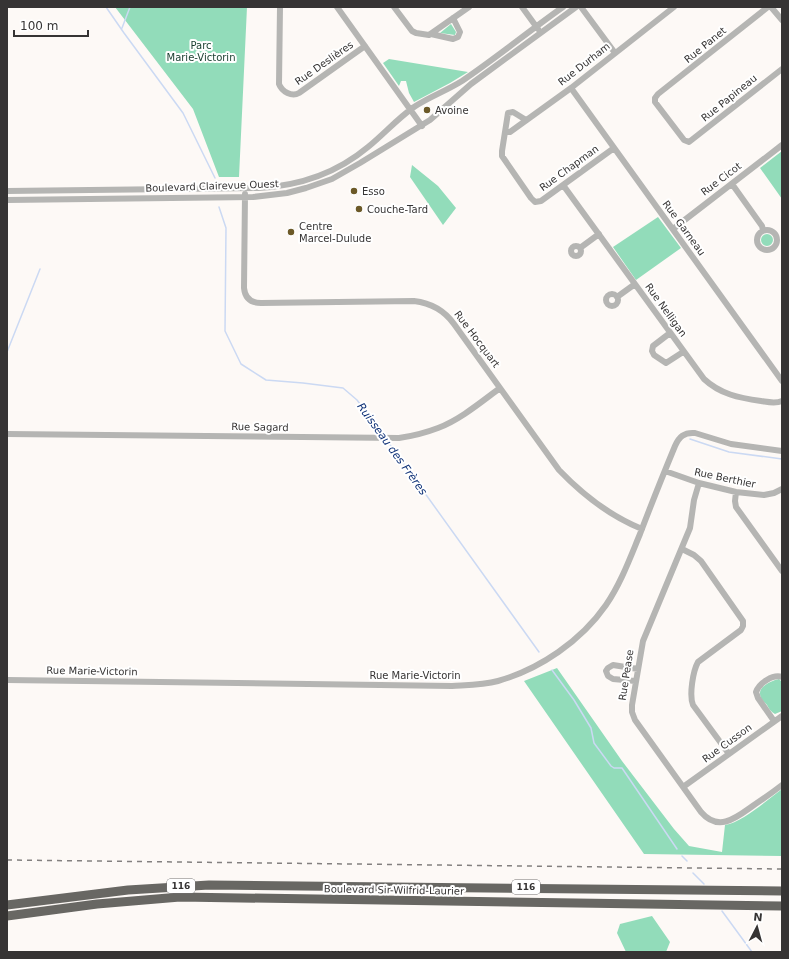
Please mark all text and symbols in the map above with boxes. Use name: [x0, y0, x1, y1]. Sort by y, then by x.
scale bar: [14, 12, 88, 38]
text: 100 m: [20, 19, 58, 33]
street label: Rue Panet: [682, 25, 728, 65]
street label: Rue Deslières: [293, 39, 355, 87]
park label: Parc Marie-Victorin: [167, 40, 235, 63]
street label: Rue Durham: [556, 40, 612, 88]
street label: Rue Papineau: [699, 72, 759, 124]
marker: Avoine: [422, 105, 432, 115]
place label: Avoine: [435, 105, 469, 116]
street label: Rue Chapman: [537, 143, 601, 193]
street label: Rue Cicot: [699, 160, 743, 198]
street label: Boulevard Clairevue Ouest: [145, 178, 279, 194]
marker: Esso: [349, 186, 359, 196]
place label: Esso: [362, 186, 385, 197]
street label: Rue Garneau: [660, 198, 708, 258]
marker: Couche-Tard: [354, 204, 364, 214]
place label: Couche-Tard: [367, 204, 428, 215]
place label: Centre Marcel-Dulude: [299, 221, 371, 244]
marker: Centre Marcel-Dulude: [286, 227, 296, 237]
street label: Rue Nelligan: [643, 281, 689, 339]
street label: Rue Hocquart: [452, 308, 502, 370]
water label: Ruisseau des Frères: [354, 400, 430, 498]
street label: Rue Sagard: [231, 421, 289, 433]
street label: Rue Berthier: [693, 466, 758, 490]
street label: Rue Pease: [617, 649, 635, 701]
street label: Rue Marie-Victorin: [46, 665, 138, 677]
street label: Rue Marie-Victorin: [369, 670, 461, 681]
street label: Rue Cusson: [700, 721, 754, 765]
road number: 116: [167, 879, 195, 893]
road number: 116: [512, 880, 540, 894]
street label: Boulevard Sir-Wilfrid-Laurier: [324, 883, 465, 897]
north arrow: [737, 907, 777, 947]
text: N: [753, 911, 763, 924]

